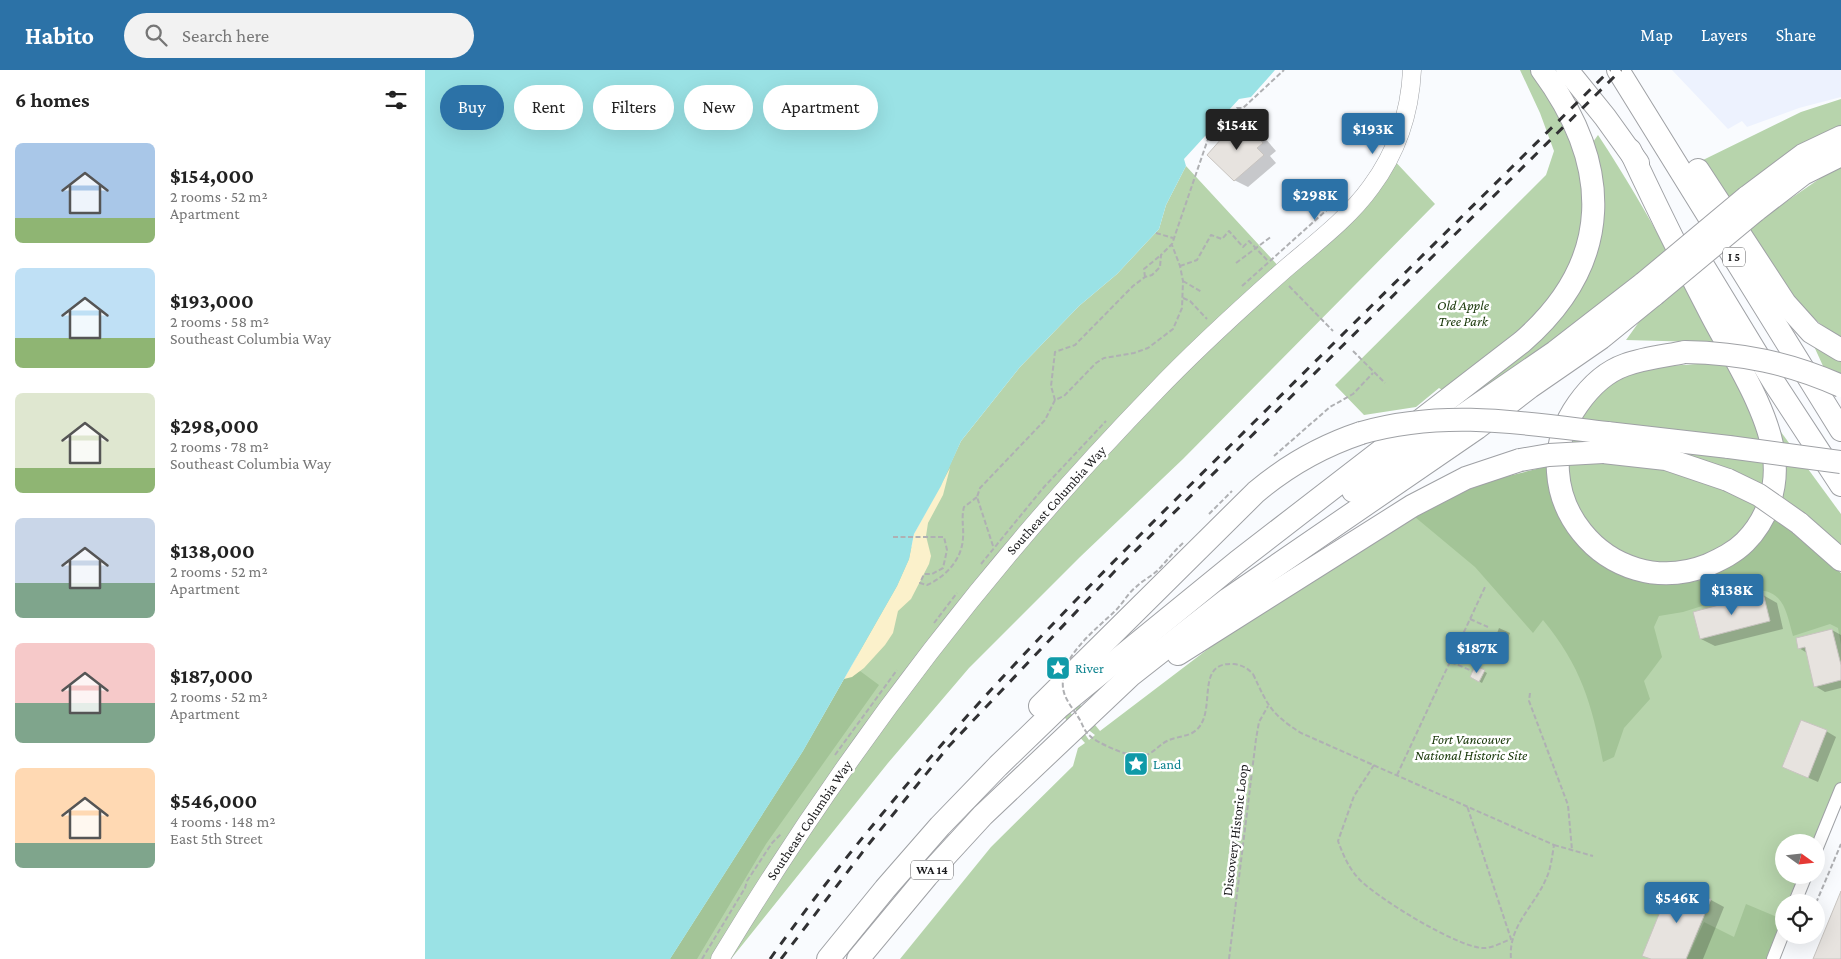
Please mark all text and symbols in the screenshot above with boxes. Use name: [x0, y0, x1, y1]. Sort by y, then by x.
search box: [124, 13, 474, 58]
icon: search: [142, 21, 170, 49]
text: Habito: [25, 22, 94, 49]
text: Search here: [182, 25, 269, 46]
text: Map: [1640, 25, 1673, 45]
text: Layers: [1701, 25, 1748, 45]
text: Share: [1776, 25, 1816, 45]
chip: Buy: [440, 85, 504, 130]
chip: Rent: [514, 85, 583, 130]
chip: Filters: [593, 85, 674, 130]
chip: New: [684, 85, 753, 130]
chip: Apartment: [763, 85, 878, 130]
icon: filters: [382, 86, 410, 114]
text: 6 homes: [15, 88, 90, 112]
pin: $154K: [1202, 108, 1272, 151]
pin: $193K: [1338, 112, 1408, 155]
text: $154K: [1217, 116, 1257, 133]
text: $193K: [1353, 120, 1393, 137]
icon: home: [55, 163, 115, 223]
text: $154,000: [170, 164, 254, 188]
pin: $298K: [1280, 178, 1350, 221]
text: $298K: [1293, 186, 1337, 203]
text: 2 rooms · 52 m²: [170, 188, 268, 205]
text: Apartment: [170, 205, 240, 222]
road number: I 5: [1723, 248, 1745, 266]
icon: home: [55, 288, 115, 348]
text: $193,000: [170, 289, 254, 313]
park label: Old Apple Tree Park: [1437, 297, 1490, 329]
text: 2 rooms · 58 m²: [170, 313, 269, 330]
text: Southeast Columbia Way: [170, 330, 331, 347]
icon: home: [55, 413, 115, 473]
text: $298,000: [170, 414, 259, 438]
text: 2 rooms · 78 m²: [170, 438, 269, 455]
street label: Southeast Columbia Way: [1003, 442, 1109, 558]
text: Southeast Columbia Way: [170, 455, 331, 472]
icon: home: [55, 538, 115, 598]
text: $138,000: [170, 539, 255, 563]
text: 2 rooms · 52 m²: [170, 563, 268, 580]
pin: $138K: [1697, 574, 1767, 616]
text: Apartment: [170, 580, 240, 597]
text: $138K: [1711, 581, 1753, 598]
pin: $187K: [1442, 632, 1512, 674]
text: $187K: [1457, 639, 1497, 656]
place icon: River: [1045, 655, 1071, 681]
place label: River: [1075, 660, 1104, 676]
icon: home: [55, 663, 115, 723]
text: $187,000: [170, 664, 253, 688]
text: 2 rooms · 52 m²: [170, 688, 268, 705]
text: Apartment: [170, 705, 240, 722]
park label: Fort Vancouver National Historic Site: [1415, 731, 1528, 763]
place icon: Land: [1123, 751, 1149, 777]
place label: Land: [1153, 756, 1182, 772]
street label: Southeast Columbia Way: [763, 757, 855, 883]
street label: Discovery Historic Loop: [1219, 763, 1251, 897]
icon: home: [55, 788, 115, 848]
text: $546,000: [170, 789, 257, 813]
text: 4 rooms · 148 m²: [170, 813, 276, 830]
text: East 5th Street: [170, 830, 263, 847]
north arrow: [1775, 834, 1825, 884]
map controls: [1775, 834, 1825, 944]
road number: WA 14: [911, 860, 953, 880]
pin: $546K: [1642, 882, 1712, 924]
text: $546K: [1655, 889, 1699, 906]
button: locate: [1775, 894, 1825, 944]

